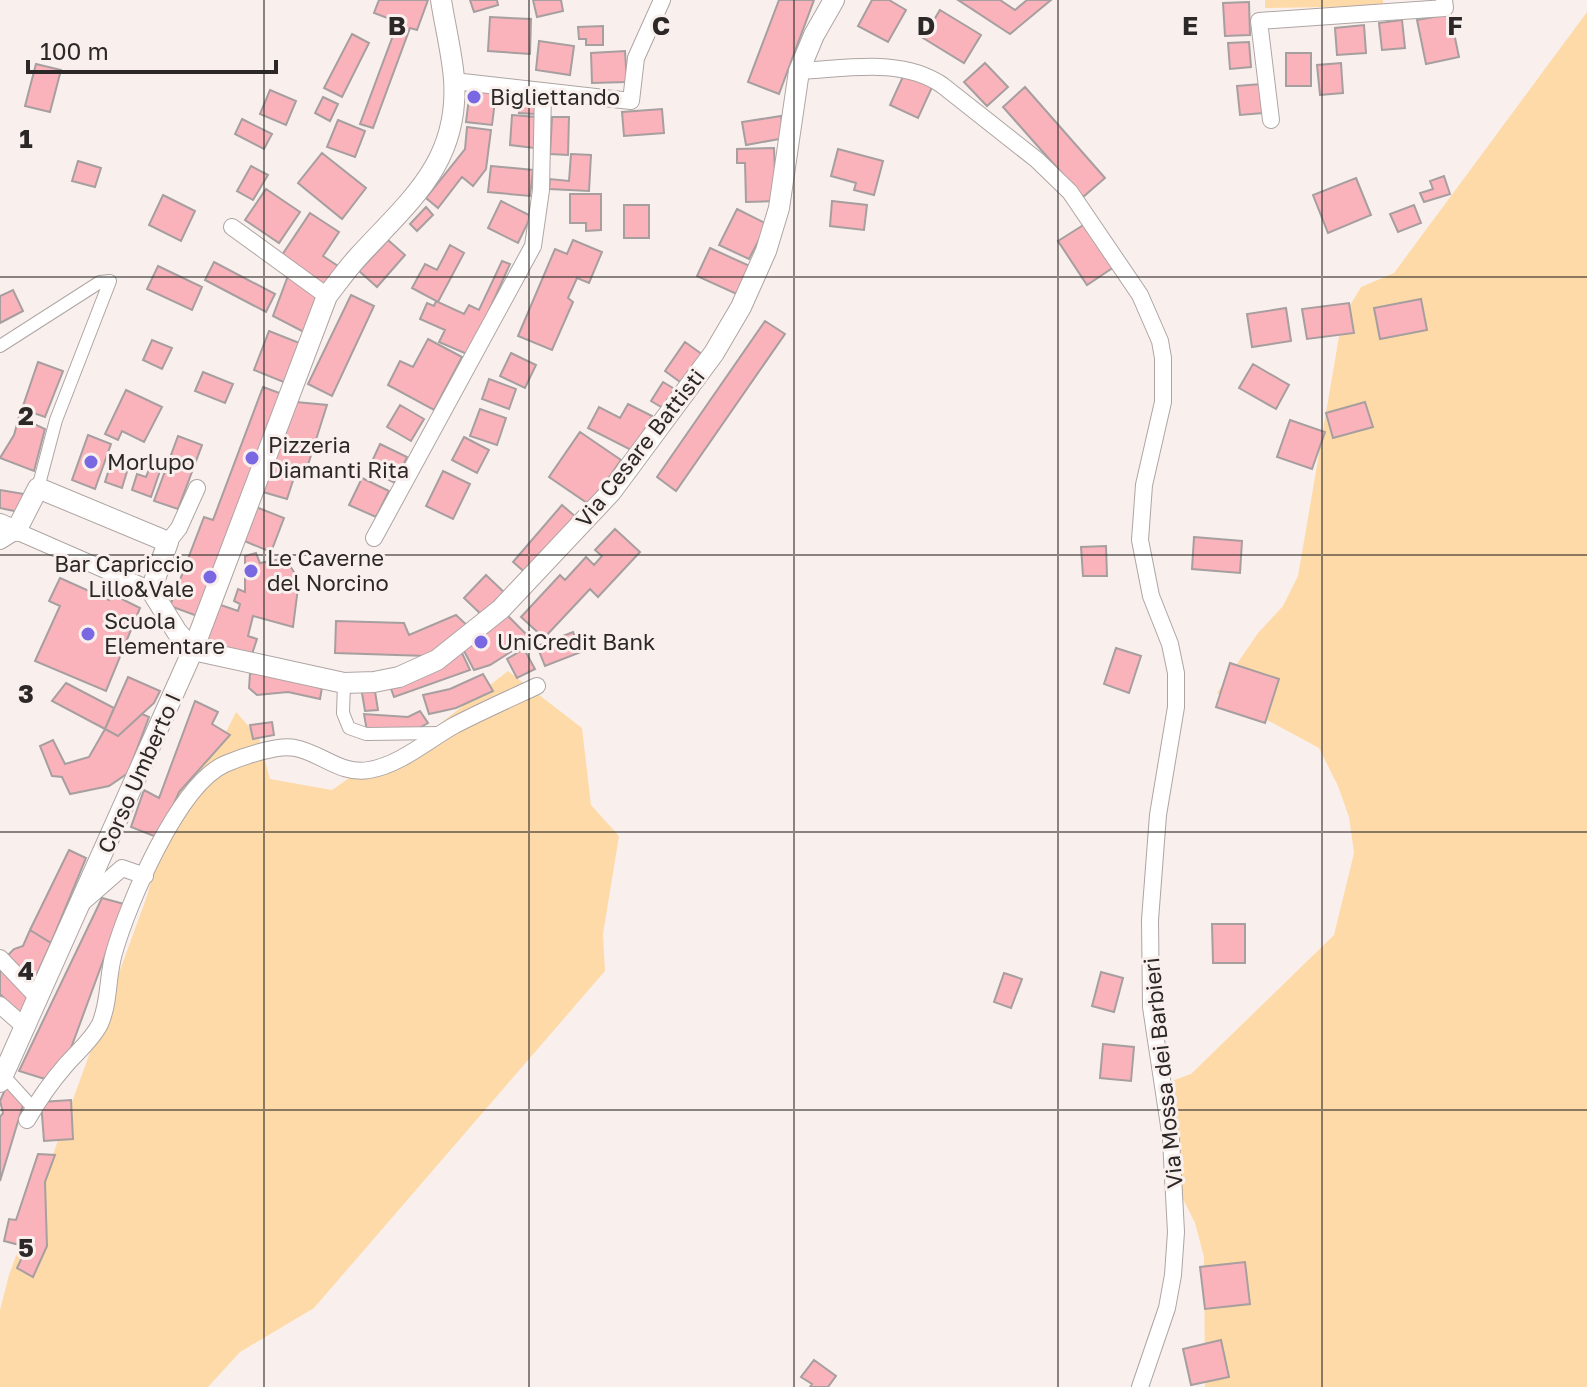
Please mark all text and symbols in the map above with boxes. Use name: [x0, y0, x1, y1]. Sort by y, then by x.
text: B: [388, 10, 406, 41]
text: C: [652, 10, 670, 41]
text: D: [917, 10, 935, 41]
text: E: [1182, 10, 1198, 41]
text: F: [1447, 10, 1463, 41]
scale bar: [28, 24, 276, 74]
text: 100 m: [40, 36, 109, 65]
place label: Bigliettando: [490, 83, 620, 110]
marker: Bigliettando: [465, 88, 483, 106]
text: 1: [19, 123, 33, 154]
street label: Via Cesare Battisti: [569, 363, 710, 532]
text: 2: [18, 400, 34, 431]
place label: Pizzeria Diamanti Rita: [268, 431, 409, 483]
place label: Morlupo: [107, 448, 195, 475]
marker: Pizzeria Diamanti Rita: [243, 449, 261, 467]
marker: Morlupo: [82, 453, 100, 471]
place label: Le Caverne del Norcino: [267, 544, 389, 596]
place label: Bar Capriccio Lillo&Vale: [54, 550, 194, 602]
marker: Le Caverne del Norcino: [242, 562, 260, 580]
marker: Bar Capriccio Lillo&Vale: [201, 568, 219, 586]
place label: Scuola Elementare: [104, 607, 225, 659]
marker: Scuola Elementare: [79, 625, 97, 643]
place label: UniCredit Bank: [497, 628, 655, 655]
marker: UniCredit Bank: [472, 633, 490, 651]
text: 3: [18, 678, 34, 709]
street label: Corso Umberto I: [91, 689, 186, 857]
text: 4: [18, 955, 34, 986]
street label: Via Mossa dei Barbieri: [1137, 956, 1188, 1190]
text: 5: [18, 1232, 34, 1263]

